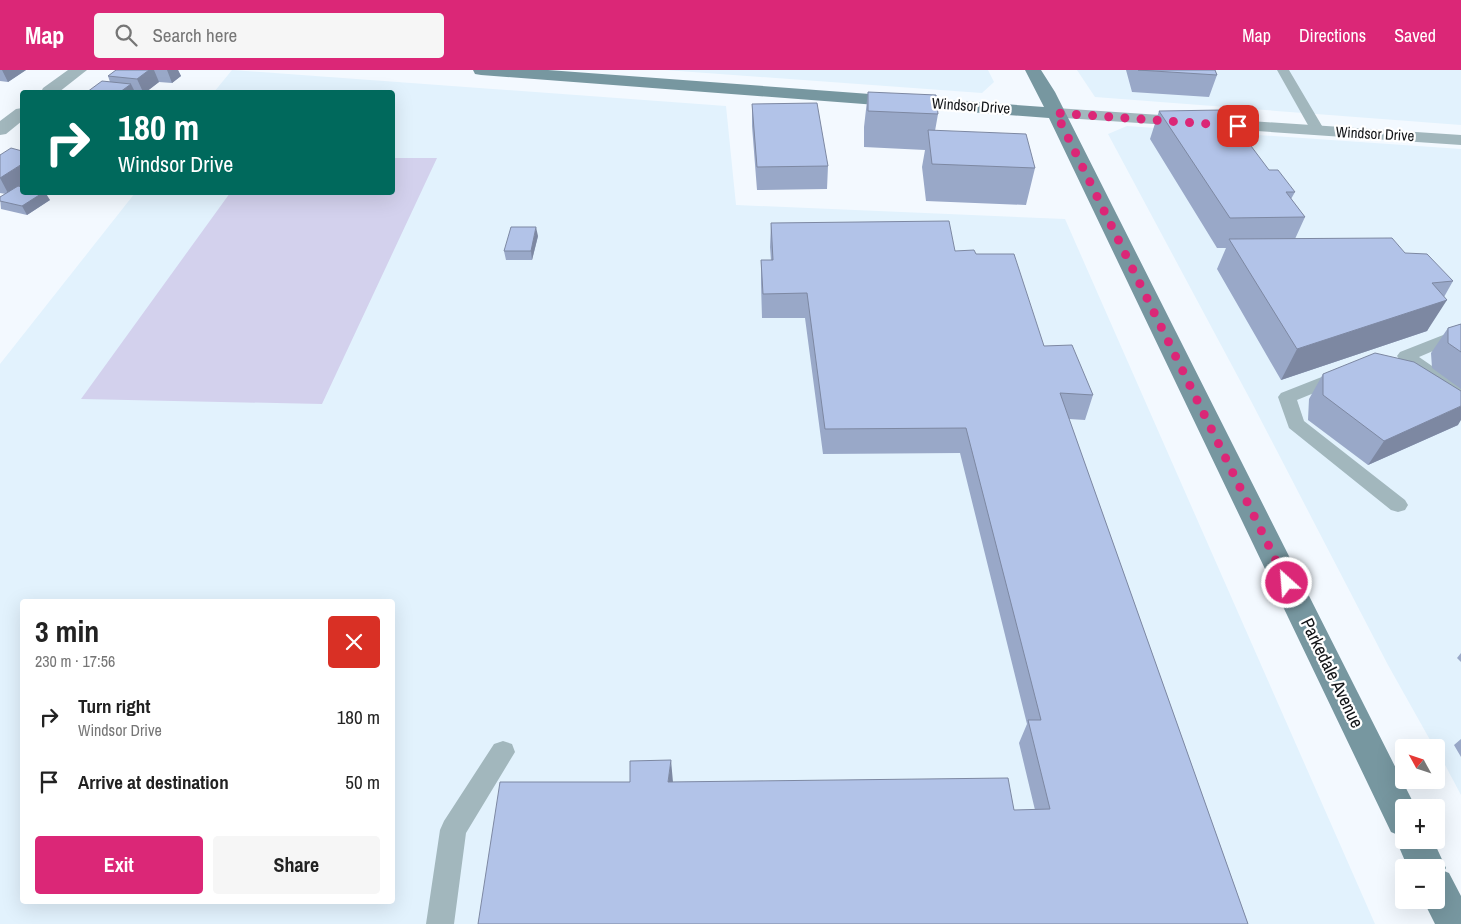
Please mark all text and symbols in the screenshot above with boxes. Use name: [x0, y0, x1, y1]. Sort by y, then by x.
search box: [94, 13, 444, 58]
text: Map: [25, 19, 64, 51]
icon: search: [112, 21, 140, 49]
text: Search here: [152, 22, 237, 48]
text: Map: [1242, 23, 1271, 48]
text: Directions: [1299, 23, 1366, 48]
text: Saved: [1394, 23, 1436, 48]
street label: Windsor Drive: [931, 92, 1011, 119]
text: 180 m: [118, 104, 199, 151]
pin: [1217, 105, 1259, 147]
icon: right: [35, 110, 100, 175]
icon: arrive: [1224, 112, 1252, 140]
street label: Windsor Drive: [1335, 121, 1415, 146]
text: Windsor Drive: [118, 149, 233, 179]
position arrow: [1260, 556, 1312, 608]
text: 3 min: [35, 611, 99, 651]
street label: Parkedale Avenue: [1295, 614, 1370, 732]
button: close: [328, 616, 380, 668]
text: 230 m · 17:56: [35, 650, 115, 672]
text: Turn right: [78, 693, 150, 719]
icon: right: [35, 703, 63, 731]
text: 180 m: [337, 704, 380, 730]
text: Windsor Drive: [78, 719, 162, 741]
north arrow: [1395, 739, 1445, 789]
map controls: [1395, 739, 1445, 909]
icon: arrive: [35, 768, 63, 796]
text: Arrive at destination: [78, 769, 229, 795]
text: 50 m: [345, 769, 380, 795]
button: +: [1395, 799, 1445, 849]
button: Exit: [35, 836, 203, 894]
button: Share: [213, 836, 380, 894]
button: −: [1395, 859, 1445, 909]

